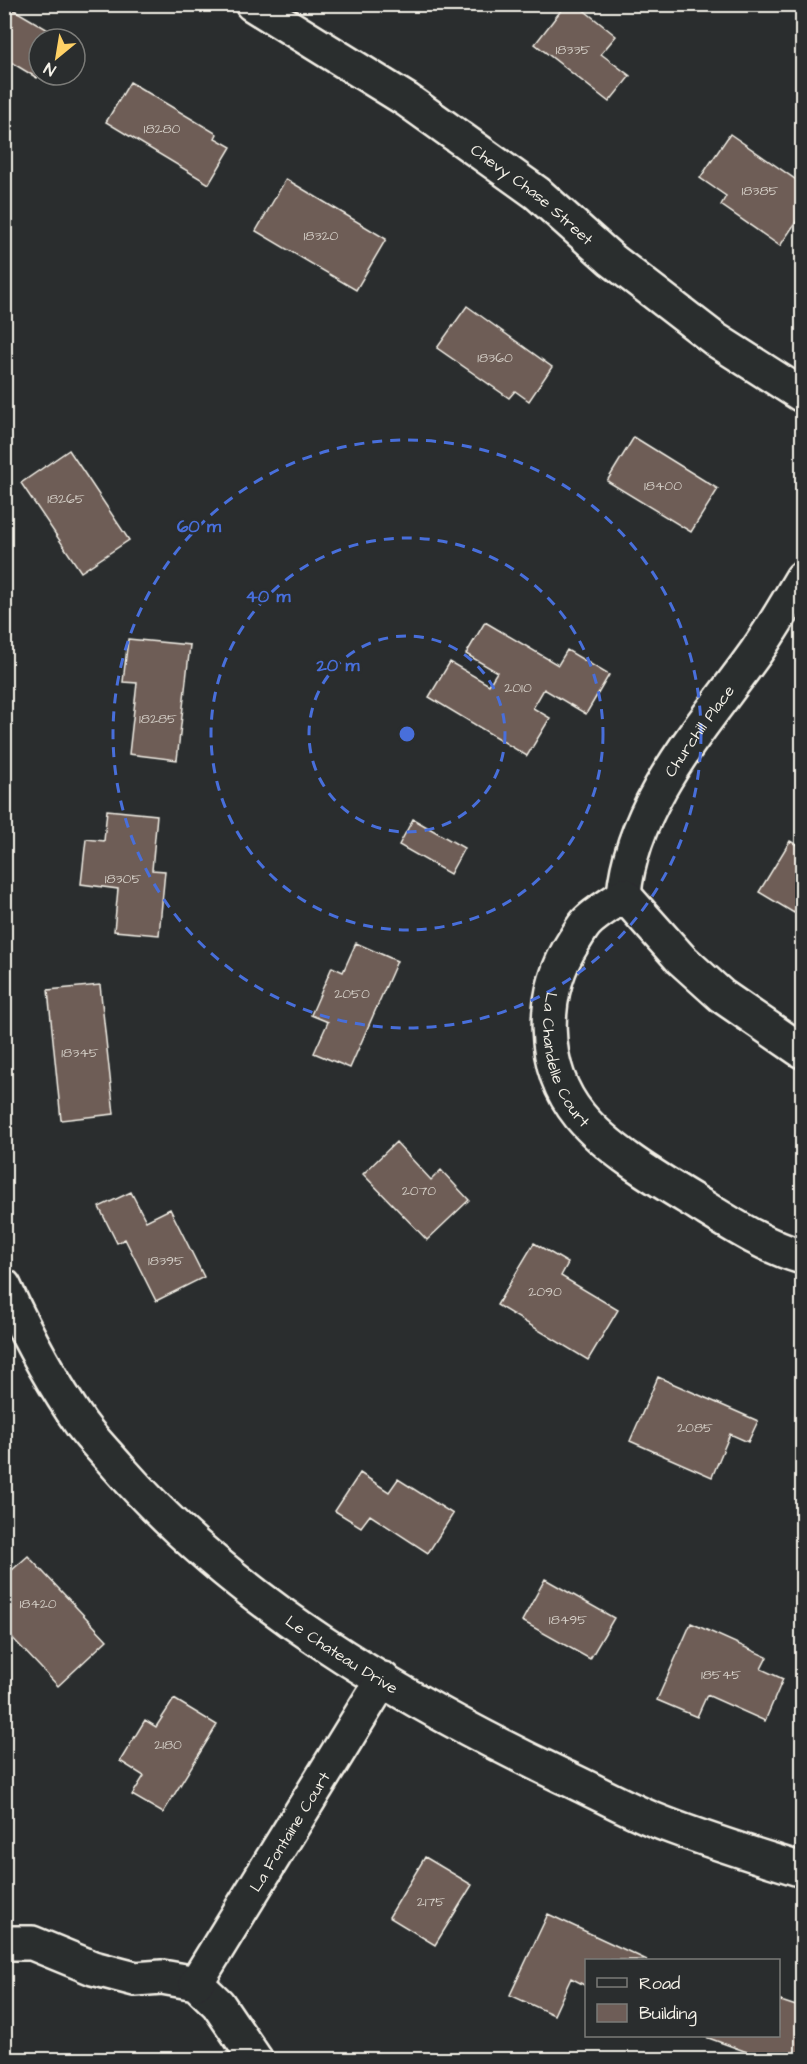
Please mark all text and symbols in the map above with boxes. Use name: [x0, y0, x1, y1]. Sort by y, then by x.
north arrow: [27, 27, 87, 87]
house number: 18335: [555, 40, 591, 60]
text: N: [40, 57, 60, 81]
house number: 18280: [144, 119, 181, 139]
street label: Chevy Chase Street: [466, 139, 598, 251]
house number: 18385: [742, 181, 779, 201]
house number: 18320: [304, 226, 339, 246]
house number: 18360: [477, 348, 513, 368]
house number: 18400: [644, 476, 682, 496]
house number: 18265: [47, 489, 85, 509]
text: 60 m: [177, 514, 222, 539]
text: 40 m: [246, 584, 291, 609]
text: 20 m: [316, 653, 360, 678]
house number: 2010: [504, 678, 532, 698]
street label: Churchill Place: [659, 681, 740, 781]
house number: 18285: [139, 709, 177, 729]
centre of rings: [397, 724, 417, 744]
house number: 18305: [105, 869, 141, 889]
house number: 2050: [334, 984, 370, 1004]
street label: La Chandelle Court: [537, 991, 595, 1133]
house number: 18345: [61, 1043, 99, 1063]
house number: 2070: [402, 1181, 436, 1201]
house number: 18395: [148, 1251, 184, 1271]
house number: 2090: [528, 1282, 562, 1302]
house number: 2085: [677, 1418, 713, 1438]
house number: 18420: [19, 1594, 57, 1614]
street label: Le Chateau Drive: [281, 1610, 402, 1700]
house number: 18495: [549, 1610, 587, 1630]
house number: 18545: [701, 1665, 741, 1685]
house number: 2180: [154, 1735, 182, 1755]
street label: La Fontaine Court: [245, 1767, 336, 1896]
house number: 2175: [417, 1892, 445, 1912]
legend: [585, 1959, 780, 2037]
text: Road: [639, 1971, 680, 1996]
text: Building: [639, 2001, 697, 2027]

